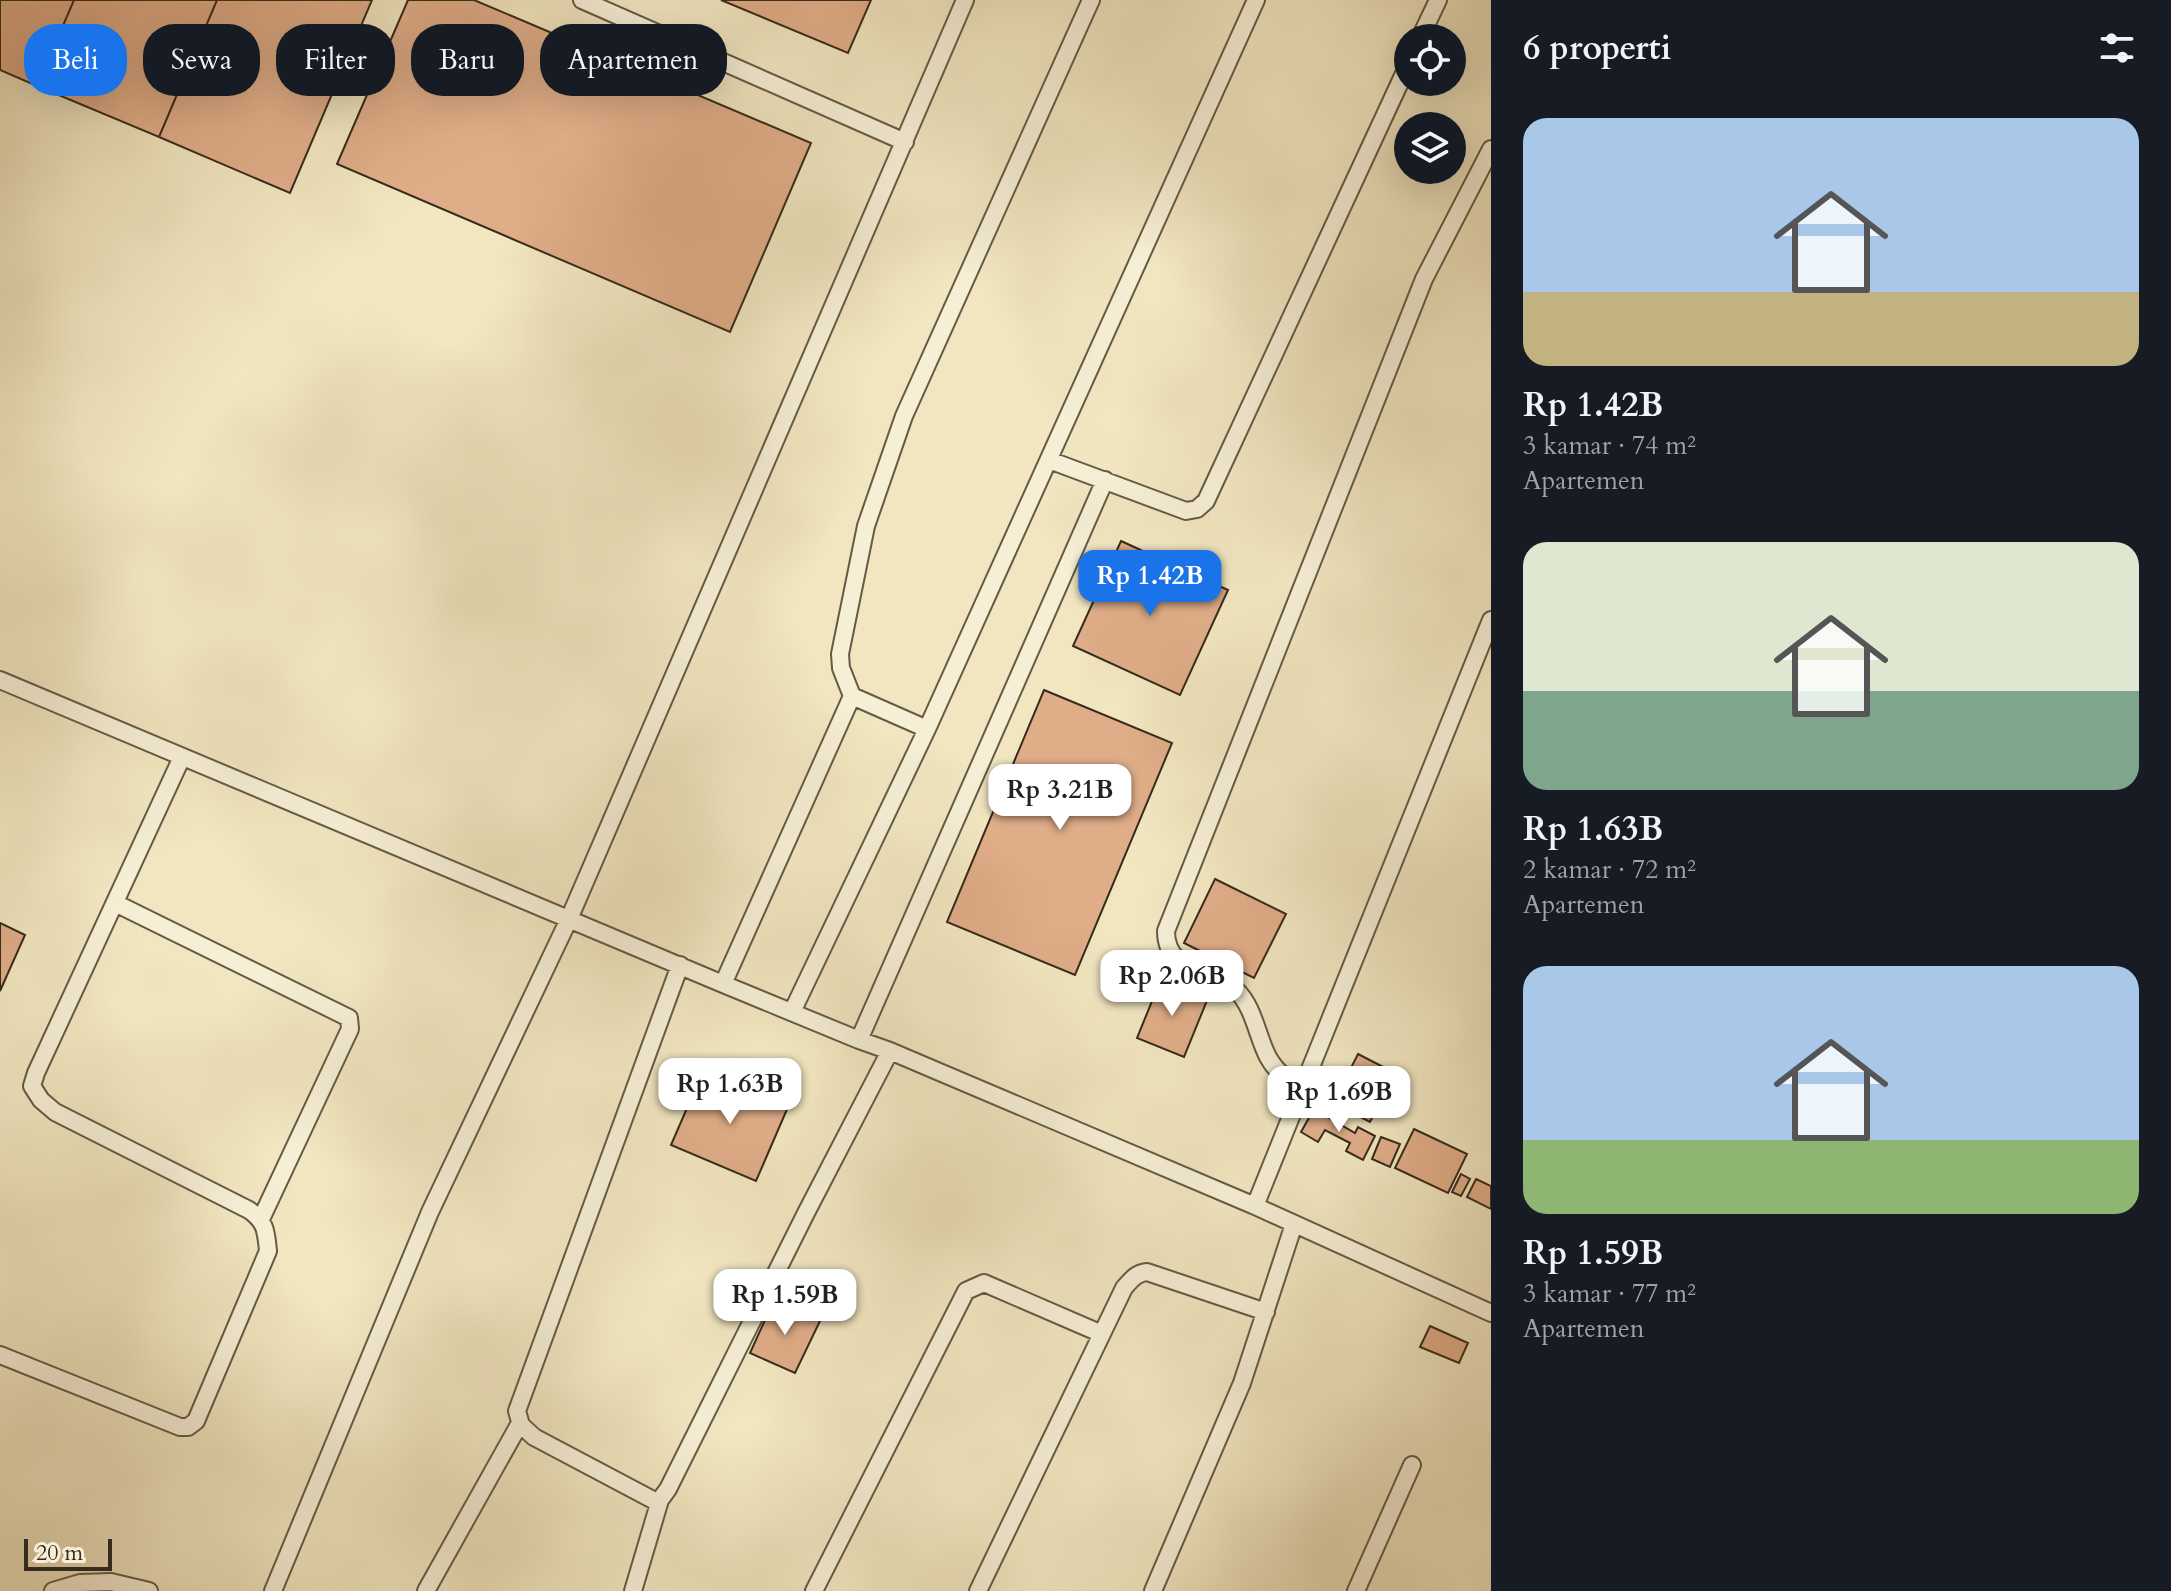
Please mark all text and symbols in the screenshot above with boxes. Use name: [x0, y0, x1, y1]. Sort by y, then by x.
chip: Beli: [24, 24, 127, 96]
chip: Sewa: [143, 24, 260, 96]
chip: Filter: [276, 24, 395, 96]
chip: Baru: [411, 24, 524, 96]
chip: Apartemen: [540, 24, 727, 96]
map controls: [1394, 24, 1466, 184]
button: locate: [1394, 24, 1466, 96]
text: 6 properti: [1523, 25, 1671, 71]
icon: filters: [2095, 26, 2139, 70]
button: layers: [1394, 112, 1466, 184]
icon: home: [1759, 170, 1903, 314]
text: Rp 1.42B: [1523, 382, 1663, 428]
text: 3 kamar · 74 m²: [1523, 428, 1696, 463]
text: Apartemen: [1523, 463, 1645, 498]
pin: Rp 1.42B: [1067, 550, 1233, 618]
text: Rp 1.42B: [1096, 558, 1204, 593]
icon: home: [1759, 594, 1903, 738]
pin: Rp 3.21B: [977, 764, 1143, 832]
text: Rp 3.21B: [1006, 772, 1114, 807]
text: Rp 1.63B: [1523, 806, 1663, 852]
text: 2 kamar · 72 m²: [1523, 852, 1696, 887]
text: Apartemen: [1523, 887, 1645, 922]
pin: Rp 2.06B: [1089, 950, 1255, 1018]
text: Rp 2.06B: [1118, 958, 1226, 993]
icon: home: [1759, 1018, 1903, 1162]
pin: Rp 1.63B: [647, 1058, 813, 1126]
text: Rp 1.63B: [676, 1066, 784, 1101]
pin: Rp 1.69B: [1256, 1066, 1422, 1134]
text: Rp 1.69B: [1285, 1074, 1393, 1109]
text: Rp 1.59B: [1523, 1230, 1663, 1276]
pin: Rp 1.59B: [702, 1269, 868, 1337]
text: 3 kamar · 77 m²: [1523, 1276, 1696, 1311]
text: Rp 1.59B: [731, 1277, 839, 1312]
text: Apartemen: [1523, 1311, 1645, 1346]
scale bar: [24, 1535, 112, 1571]
text: 20 m: [36, 1538, 83, 1568]

